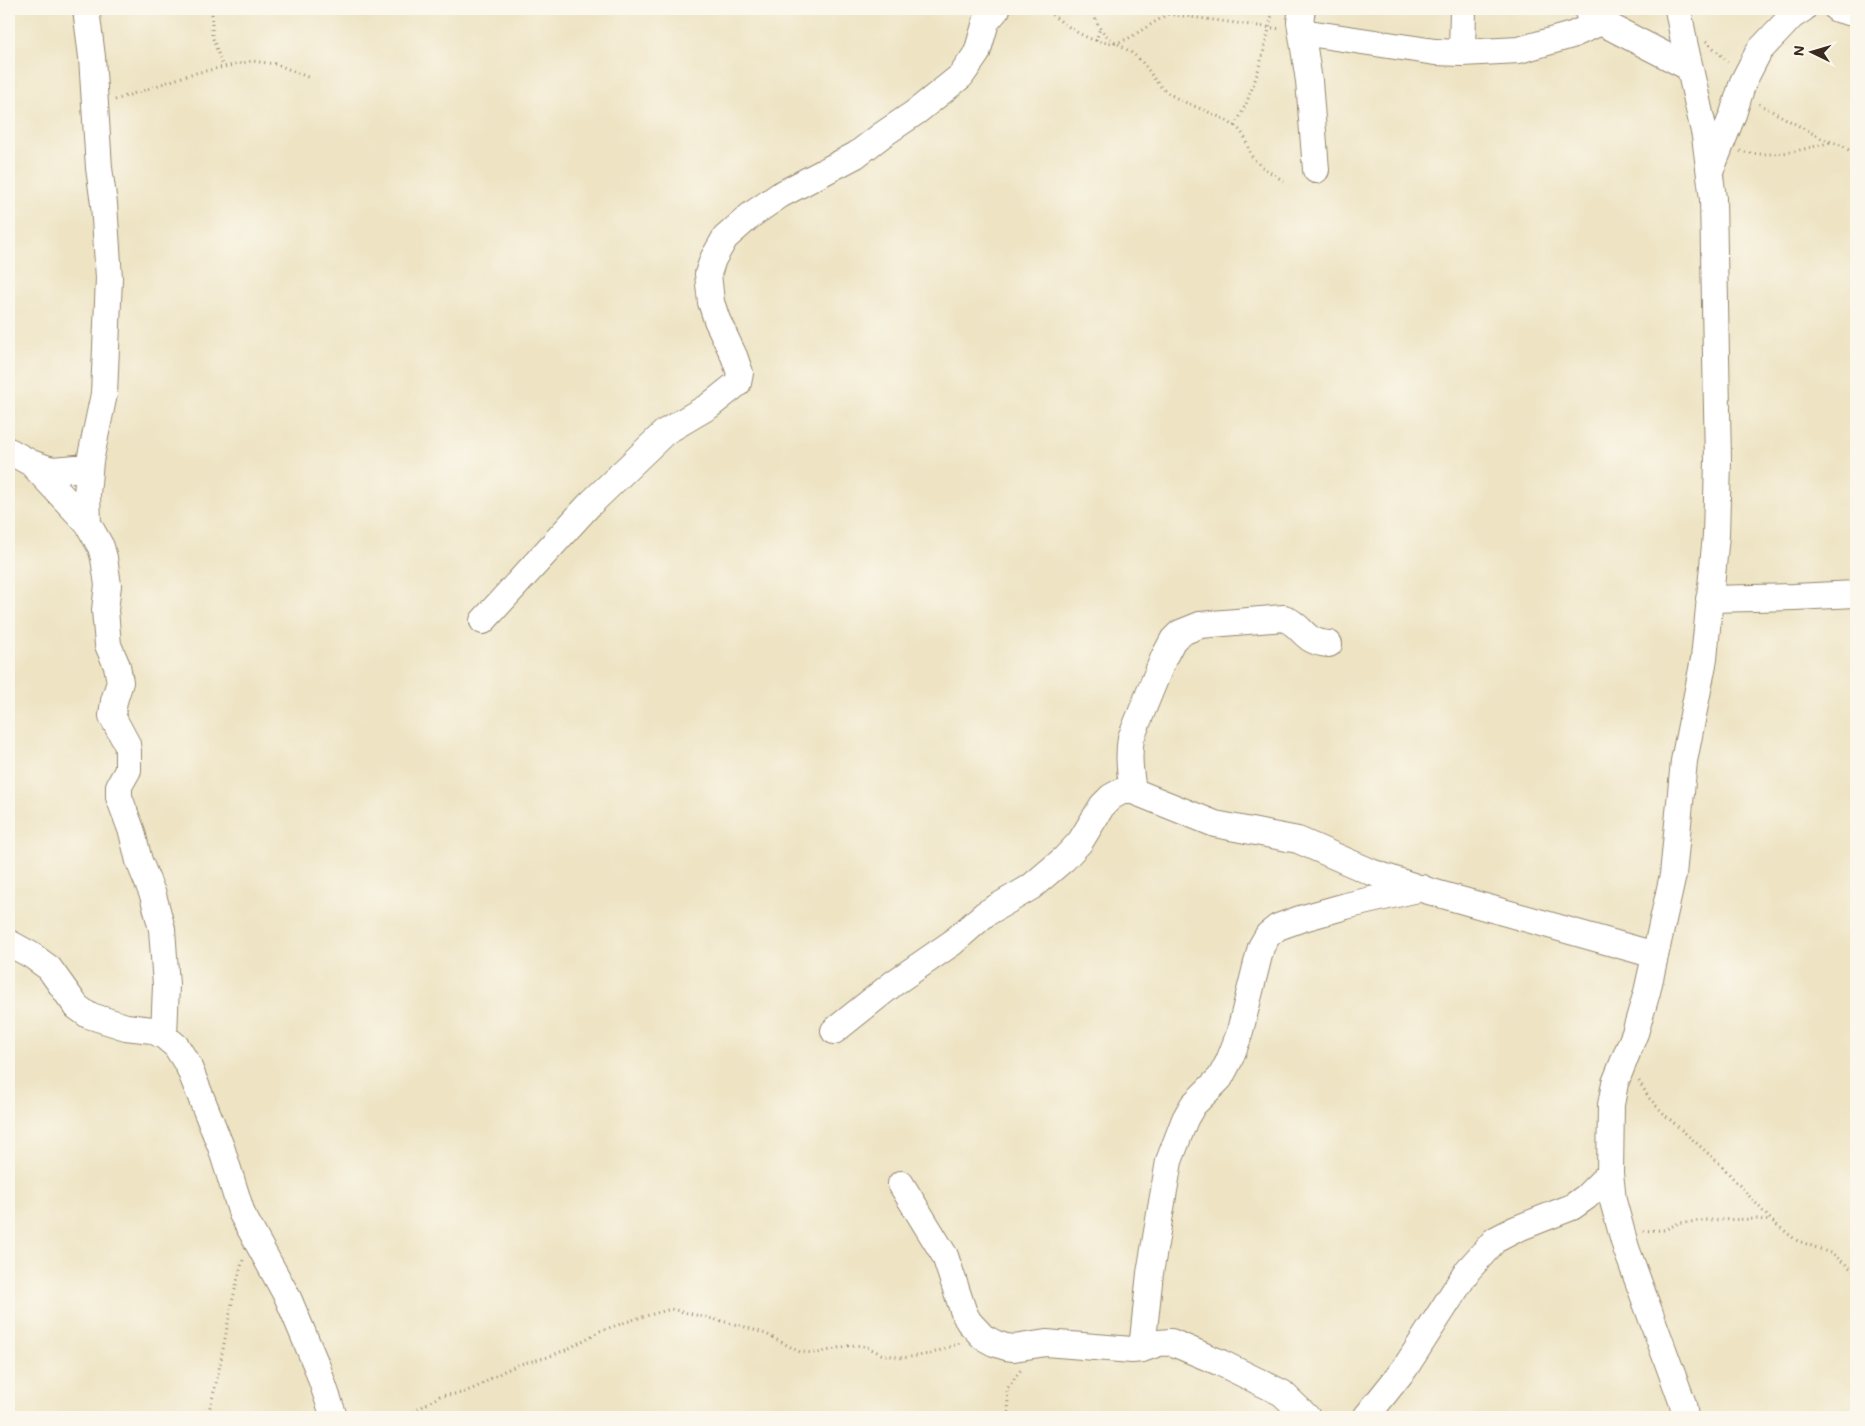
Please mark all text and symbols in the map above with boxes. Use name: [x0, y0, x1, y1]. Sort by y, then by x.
north arrow: [1788, 28, 1838, 78]
text: N: [1789, 45, 1808, 57]

